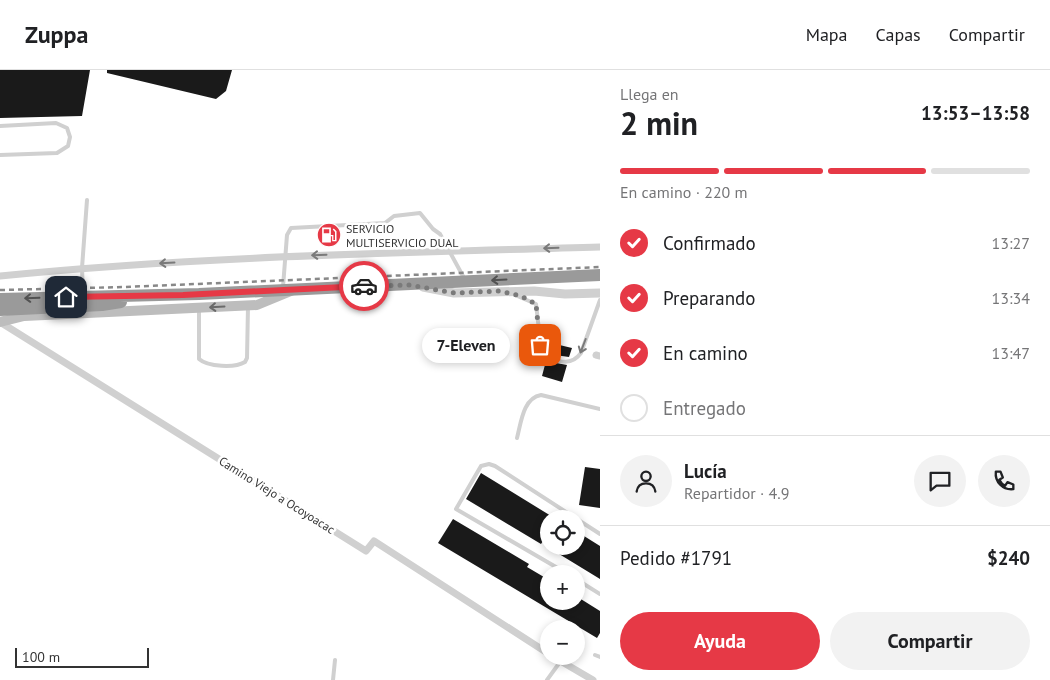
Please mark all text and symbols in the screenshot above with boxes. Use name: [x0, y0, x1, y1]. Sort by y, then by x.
text: Zuppa: [25, 19, 88, 50]
text: Mapa: [806, 23, 848, 46]
text: Capas: [876, 23, 921, 46]
text: Compartir: [949, 23, 1025, 46]
text: Llega en: [620, 84, 679, 104]
text: 13:53–13:58: [921, 101, 1030, 125]
text: 2 min: [620, 102, 698, 144]
text: En camino · 220 m: [620, 182, 748, 202]
place label: SERVICIO MULTISERVICIO DUAL: [346, 221, 459, 250]
fuel station icon: SERVICIO MULTISERVICIO DUAL: [316, 222, 342, 248]
icon: check: [620, 229, 648, 257]
text: Confirmado: [663, 231, 756, 255]
text: 13:27: [992, 233, 1030, 253]
one-way arrow: [544, 244, 560, 253]
one-way arrow: [311, 250, 328, 260]
one-way arrow: [159, 258, 175, 267]
courier: [339, 261, 389, 311]
icon: car: [350, 272, 378, 300]
pin: [45, 276, 87, 318]
one-way arrow: [491, 276, 507, 285]
icon: home: [52, 283, 80, 311]
icon: check: [620, 284, 648, 312]
text: Preparando: [663, 286, 755, 310]
text: 13:34: [992, 288, 1030, 308]
one-way arrow: [24, 293, 40, 303]
one-way arrow: [209, 303, 225, 312]
pin: [519, 324, 561, 366]
callout: 7-Eleven: [422, 328, 510, 362]
icon: bag: [526, 331, 554, 359]
text: 7-Eleven: [436, 335, 496, 355]
one-way arrow: [578, 338, 587, 353]
icon: check: [620, 339, 648, 367]
text: En camino: [663, 341, 748, 365]
text: 13:47: [992, 343, 1030, 363]
text: Entregado: [663, 396, 746, 420]
street label: Camino Viejo a Ocoyoacac: [216, 453, 338, 537]
button: person: [620, 455, 672, 507]
button: chat: [914, 455, 966, 507]
button: phone: [978, 455, 1030, 507]
text: Lucía: [684, 459, 727, 483]
text: Repartidor · 4.9: [684, 483, 789, 503]
map controls: [540, 510, 585, 665]
button: locate: [540, 510, 585, 555]
text: Pedido #1791: [620, 546, 732, 570]
text: $240: [987, 546, 1030, 570]
button: +: [540, 565, 585, 610]
button: Ayuda: [620, 612, 820, 670]
button: Compartir: [830, 612, 1030, 670]
button: −: [540, 620, 585, 665]
scale bar: [15, 645, 149, 668]
text: 100 m: [22, 648, 60, 666]

